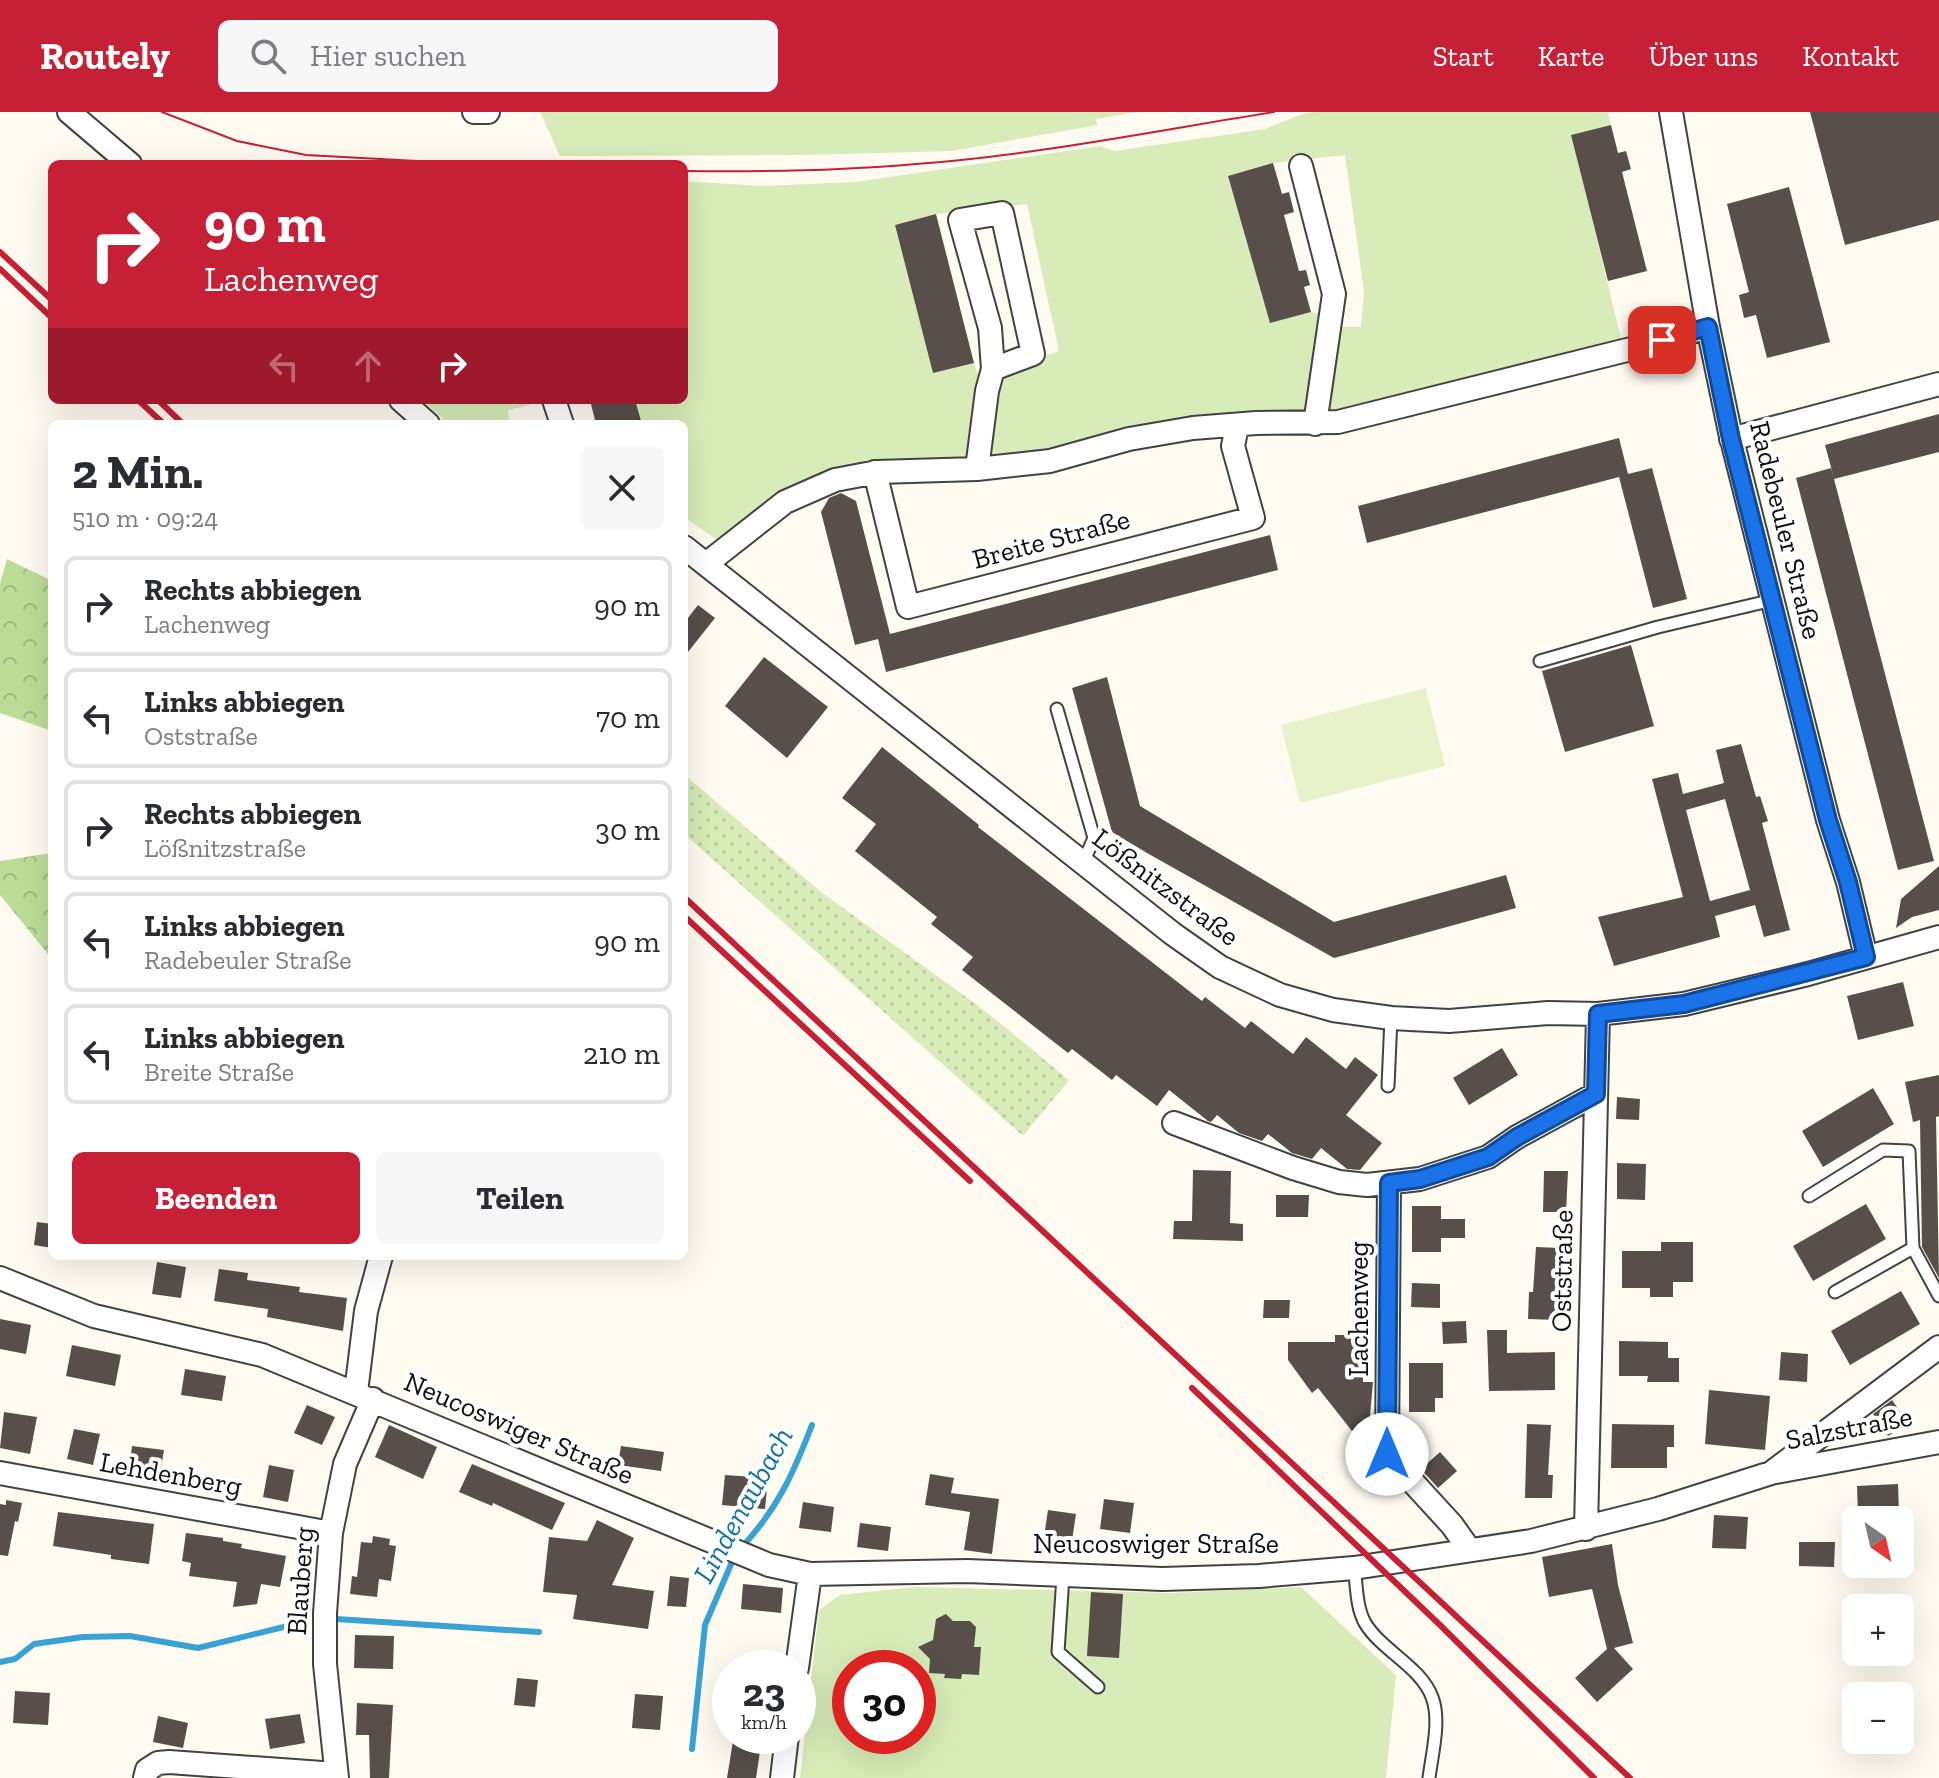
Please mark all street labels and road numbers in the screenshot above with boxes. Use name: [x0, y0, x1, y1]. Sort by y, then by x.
street label: Radebeuler Straße: [1743, 418, 1829, 642]
street label: Breite Straße: [969, 502, 1133, 576]
street label: Lößnitzstraße: [1086, 821, 1246, 953]
street label: Oststraße: [1544, 1210, 1580, 1332]
street label: Lachenweg: [1342, 1241, 1375, 1377]
street label: Neucoswiger Straße: [399, 1365, 639, 1491]
street label: Salzstraße: [1783, 1400, 1915, 1456]
street label: Lehdenberg: [97, 1445, 245, 1503]
street label: Blauberg: [280, 1526, 320, 1636]
street label: Neucoswiger Straße: [1033, 1527, 1279, 1560]

